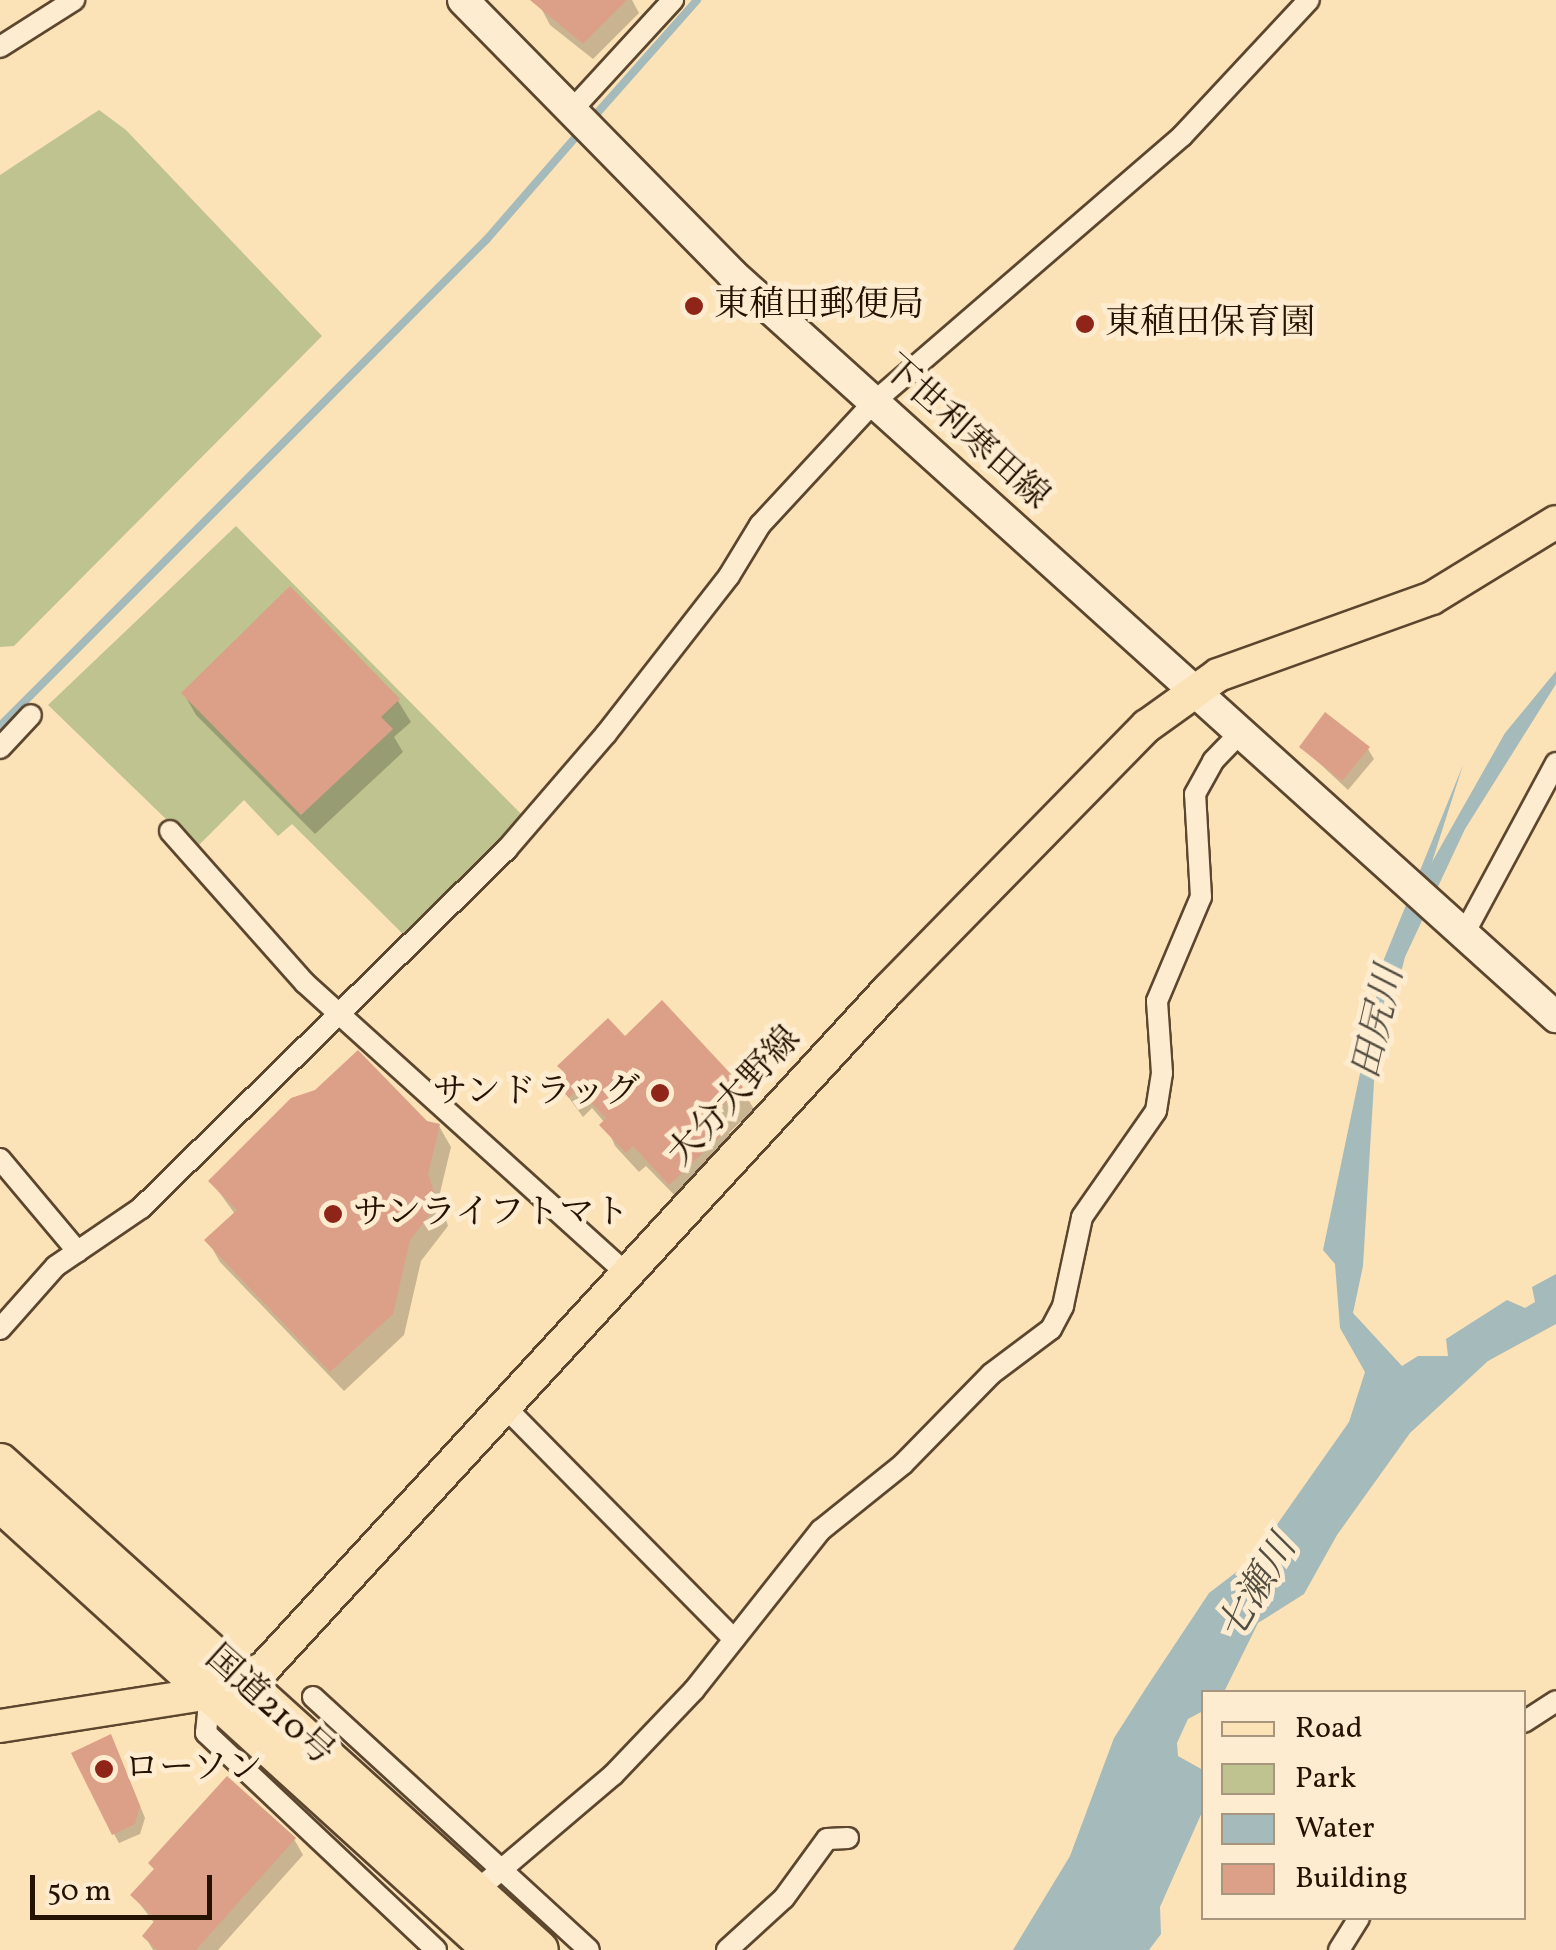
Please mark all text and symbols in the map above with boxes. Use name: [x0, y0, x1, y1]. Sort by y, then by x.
place label: 東稙田郵便局: [714, 285, 924, 327]
marker: 東稙田郵便局: [683, 295, 705, 317]
place label: 東稙田保育園: [1105, 303, 1315, 345]
marker: 東稙田保育園: [1074, 313, 1096, 335]
street label: 下世利寒田線: [873, 347, 1057, 519]
water label: 田尻川: [1345, 962, 1415, 1084]
street label: 大分大野線: [660, 1019, 810, 1175]
place label: サンドラッグ: [430, 1072, 640, 1114]
marker: サンドラッグ: [649, 1082, 671, 1104]
place label: サンライフトマト: [353, 1193, 633, 1235]
marker: サンライフトマト: [322, 1203, 344, 1225]
water label: 七瀬川: [1210, 1528, 1308, 1650]
street label: 国道210号: [196, 1637, 342, 1775]
legend: [1201, 1690, 1526, 1920]
text: Road: [1295, 1708, 1363, 1750]
place label: ローソン: [124, 1748, 264, 1790]
marker: ローソン: [93, 1758, 115, 1780]
text: Park: [1295, 1758, 1356, 1800]
text: Water: [1295, 1808, 1375, 1850]
scale bar: [35, 1855, 218, 1917]
text: Building: [1295, 1858, 1408, 1900]
text: 50 m: [47, 1871, 111, 1913]

